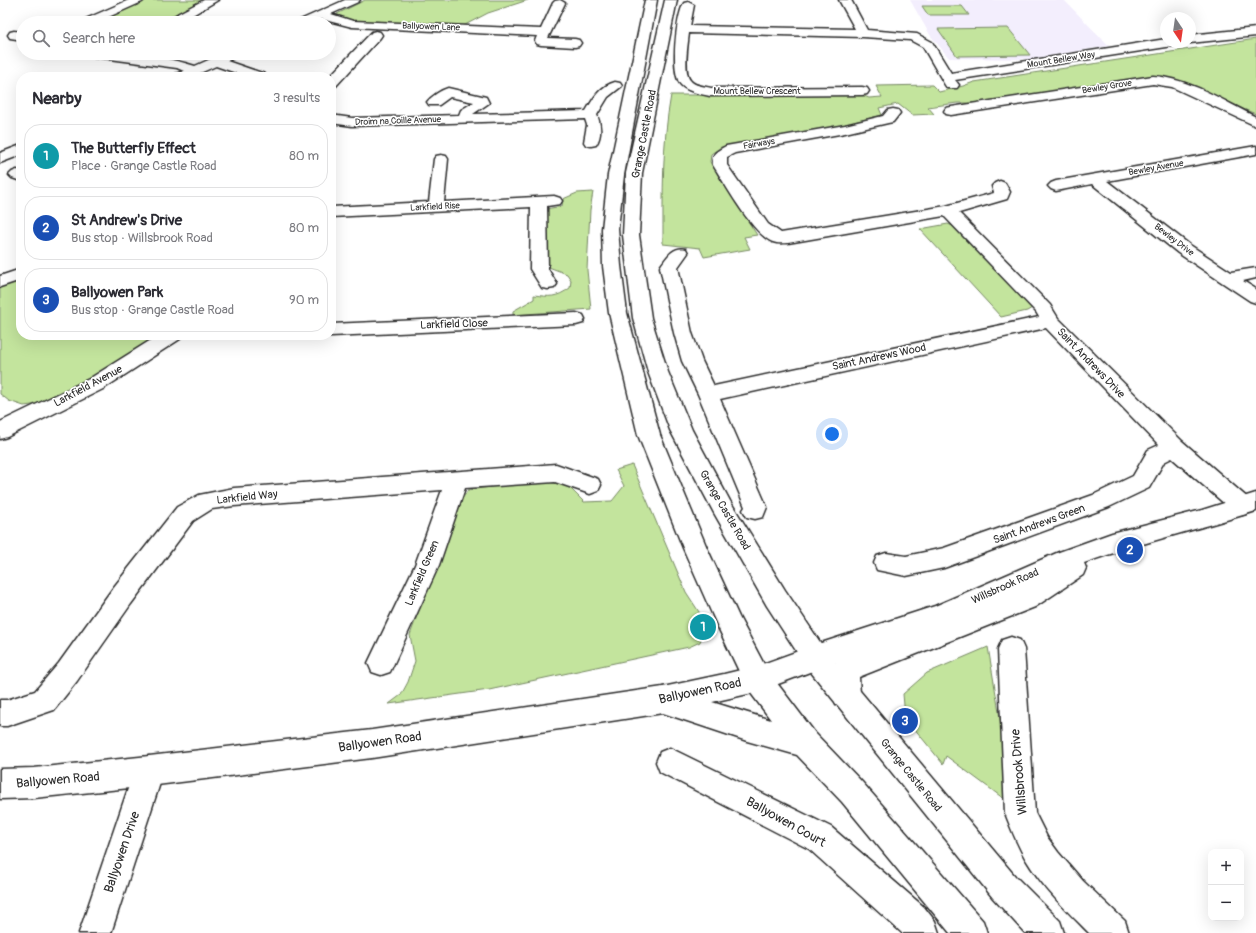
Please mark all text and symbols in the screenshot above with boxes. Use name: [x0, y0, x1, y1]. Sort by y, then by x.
north arrow: [1160, 12, 1196, 48]
search box: [16, 16, 336, 60]
street label: Ballyowen Lane: [402, 20, 461, 34]
icon: search: [30, 27, 52, 49]
text: Search here: [62, 29, 135, 48]
street label: Mount Bellew Way: [1026, 49, 1096, 71]
street label: Bewley Grove: [1081, 78, 1133, 96]
street label: Mount Bellew Crescent: [713, 86, 801, 97]
text: Nearby: [32, 88, 81, 109]
street label: Grange Castle Road: [629, 89, 659, 179]
text: 3 results: [273, 90, 320, 106]
street label: Droim na Coille Avenue: [355, 114, 442, 128]
street label: Fairways: [742, 136, 776, 152]
text: The Butterfly Effect: [71, 139, 196, 158]
text: 1: [43, 148, 49, 164]
text: 80 m: [289, 148, 319, 164]
text: Place · Grange Castle Road: [71, 158, 217, 174]
street label: Bewley Avenue: [1128, 158, 1185, 178]
street label: Larkfield Rise: [410, 200, 461, 214]
text: St Andrew's Drive: [71, 211, 182, 230]
text: 2: [42, 220, 50, 236]
text: 80 m: [289, 220, 319, 236]
street label: Bewley Drive: [1152, 221, 1197, 259]
text: Bus stop · Willsbrook Road: [71, 230, 213, 246]
text: Ballyowen Park: [71, 283, 163, 302]
text: 3: [42, 292, 50, 308]
text: 90 m: [289, 292, 319, 308]
text: Bus stop · Grange Castle Road: [71, 302, 234, 318]
street label: Larkfield Close: [420, 316, 489, 332]
street label: Saint Andrews Drive: [1054, 325, 1128, 401]
street label: Saint Andrews Wood: [831, 341, 927, 373]
street label: Larkfield Avenue: [51, 362, 125, 410]
your location: [822, 424, 842, 444]
street label: Grange Castle Road: [697, 468, 753, 552]
street label: Larkfield Way: [216, 487, 278, 507]
street label: Saint Andrews Green: [991, 501, 1087, 547]
pin: 2: [1117, 535, 1143, 565]
street label: Larkfield Green: [402, 538, 442, 608]
street label: Willsbrook Road: [969, 565, 1041, 607]
pin: 1: [690, 612, 716, 642]
street label: Ballyowen Road: [657, 674, 743, 708]
pin: 3: [892, 706, 918, 736]
street label: Ballyowen Road: [337, 728, 423, 756]
street label: Willsbrook Drive: [1007, 728, 1031, 816]
street label: Grange Castle Road: [878, 736, 944, 814]
street label: Ballyowen Road: [15, 768, 101, 792]
street label: Ballyowen Court: [743, 794, 829, 851]
street label: Ballyowen Drive: [101, 809, 144, 895]
map controls: [1208, 849, 1244, 921]
button: +: [1208, 849, 1244, 885]
button: −: [1208, 885, 1244, 921]

